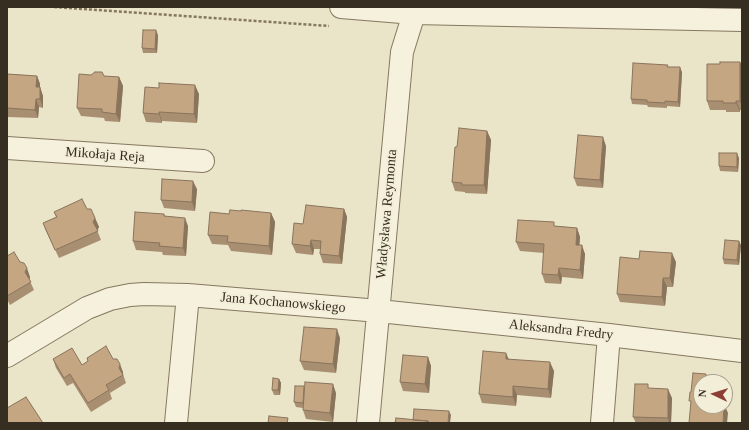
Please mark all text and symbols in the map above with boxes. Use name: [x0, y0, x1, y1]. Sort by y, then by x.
street label: Mikołaja Reja: [65, 144, 145, 166]
street label: Władysława Reymonta: [373, 148, 401, 280]
street label: Jana Kochanowskiego: [220, 289, 346, 317]
street label: Aleksandra Fredry: [508, 316, 614, 344]
north arrow: [693, 374, 733, 414]
text: N: [696, 389, 708, 398]

